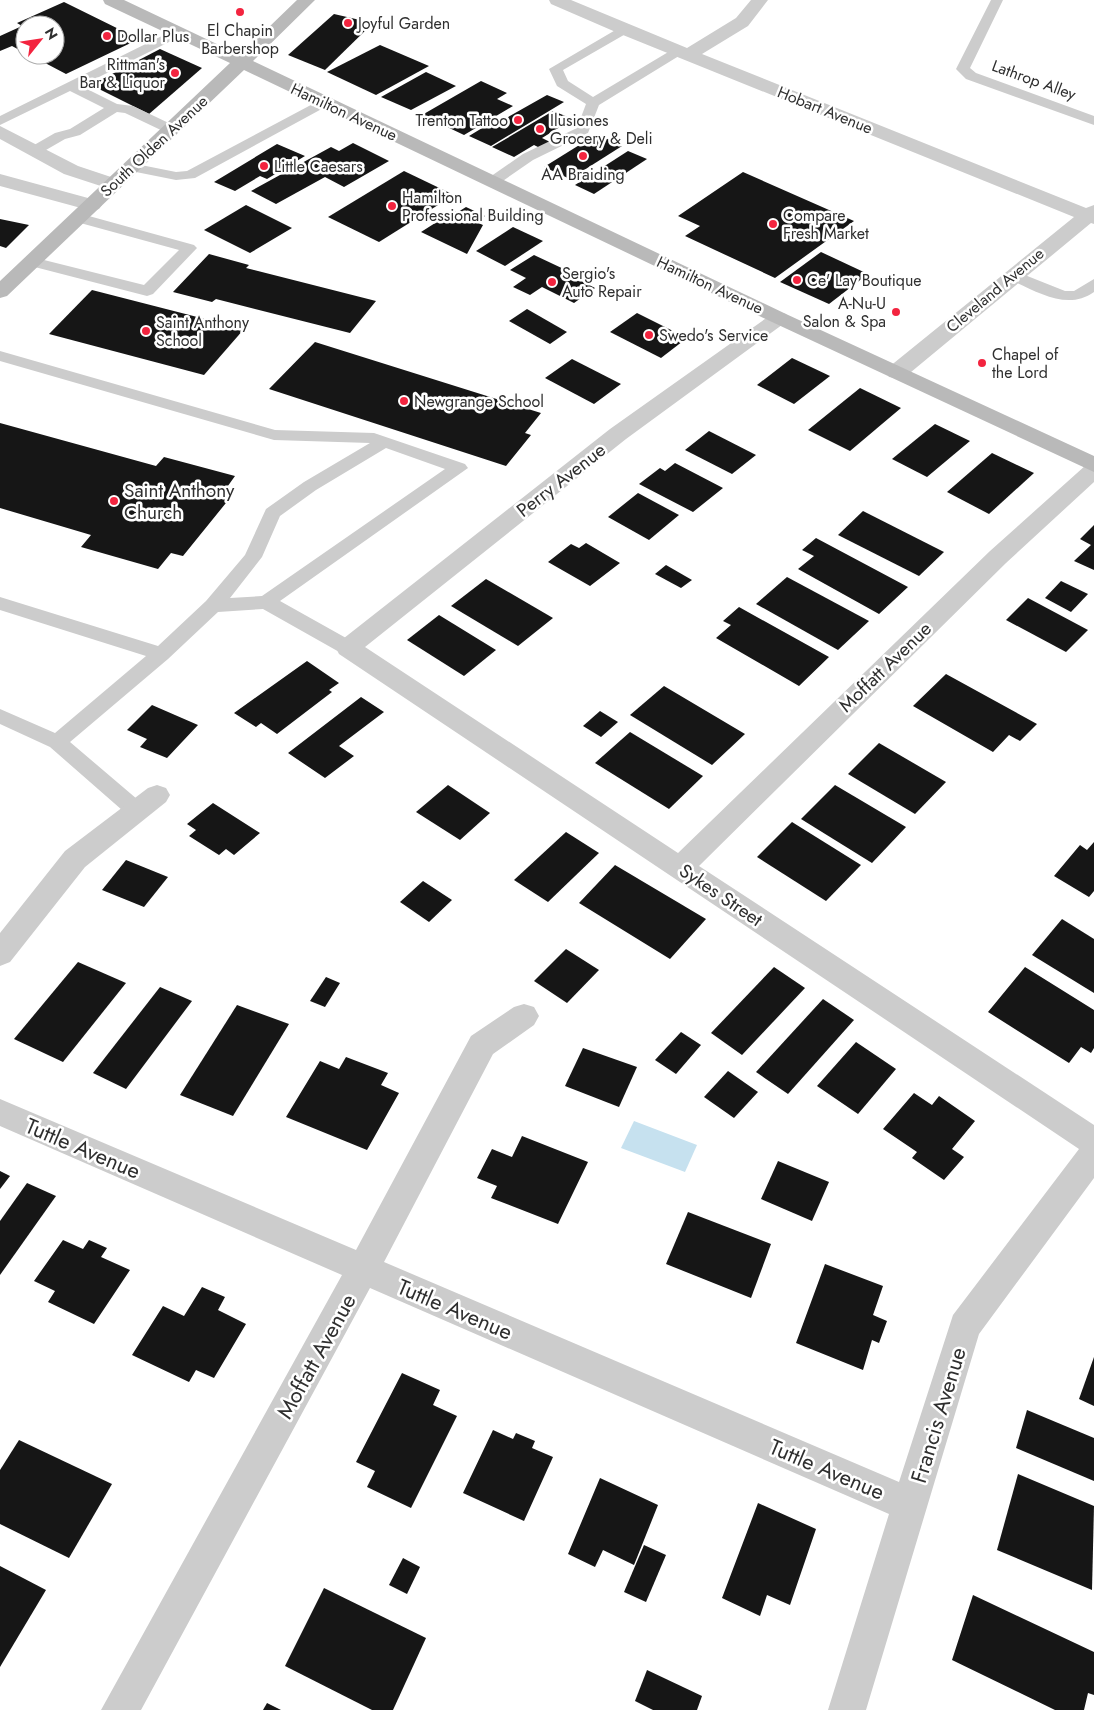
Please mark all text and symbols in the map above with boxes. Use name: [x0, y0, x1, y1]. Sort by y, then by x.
marker: El Chapin Barbershop: [234, 6, 246, 18]
place label: Joyful Garden: [356, 12, 450, 35]
north arrow: [15, 15, 65, 65]
marker: Joyful Garden: [342, 17, 354, 29]
place label: El Chapin Barbershop: [201, 19, 279, 60]
text: N: [40, 24, 63, 43]
place label: Dollar Plus: [117, 25, 189, 48]
marker: Dollar Plus: [101, 30, 113, 42]
place label: Rittman's Bar & Liquor: [79, 53, 166, 94]
street label: Lathrop Alley: [989, 54, 1080, 106]
marker: Rittman's Bar & Liquor: [169, 67, 181, 79]
street label: Hamilton Avenue: [287, 77, 401, 147]
street label: Hobart Avenue: [774, 80, 876, 140]
street label: South Olden Avenue: [95, 90, 213, 202]
place label: Trenton Tattoo: [415, 109, 508, 132]
place label: Ilusiones Grocery & Deli: [550, 109, 653, 150]
marker: Trenton Tattoo: [512, 114, 524, 126]
marker: Ilusiones Grocery & Deli: [534, 123, 546, 135]
marker: AA Braiding: [577, 150, 589, 162]
place label: Little Caesars: [274, 155, 363, 178]
marker: Little Caesars: [258, 160, 270, 172]
place label: AA Braiding: [541, 163, 625, 186]
place label: Hamilton Professional Building: [402, 186, 544, 227]
marker: Hamilton Professional Building: [386, 200, 398, 212]
place label: Compare Fresh Market: [783, 204, 869, 245]
marker: Compare Fresh Market: [767, 218, 779, 230]
street label: Cleveland Avenue: [941, 242, 1049, 338]
street label: Hamilton Avenue: [653, 250, 767, 320]
place label: Sergio's Auto Repair: [562, 262, 642, 303]
place label: Ce' Lay Boutique: [807, 269, 922, 292]
marker: Ce' Lay Boutique: [791, 274, 803, 286]
marker: Sergio's Auto Repair: [546, 276, 558, 288]
place label: A-Nu-U Salon & Spa: [803, 292, 886, 333]
marker: A-Nu-U Salon & Spa: [890, 306, 902, 318]
place label: Saint Anthony School: [156, 311, 250, 352]
place label: Swedo's Service: [659, 324, 768, 347]
marker: Saint Anthony School: [140, 325, 152, 337]
marker: Swedo's Service: [643, 329, 655, 341]
place label: Chapel of the Lord: [992, 343, 1059, 384]
marker: Chapel of the Lord: [976, 357, 988, 369]
place label: Newgrange School: [414, 390, 544, 413]
marker: Newgrange School: [398, 395, 410, 407]
street label: Perry Avenue: [511, 436, 611, 523]
place label: Saint Anthony Church: [124, 477, 235, 526]
marker: Saint Anthony Church: [108, 495, 120, 507]
street label: Moffatt Avenue: [833, 616, 938, 718]
street label: Sykes Street: [674, 857, 768, 933]
street label: Tuttle Avenue: [21, 1109, 145, 1187]
street label: Tuttle Avenue: [393, 1270, 517, 1348]
street label: Moffatt Avenue: [268, 1288, 364, 1424]
street label: Francis Avenue: [902, 1343, 974, 1487]
street label: Tuttle Avenue: [765, 1430, 889, 1508]

